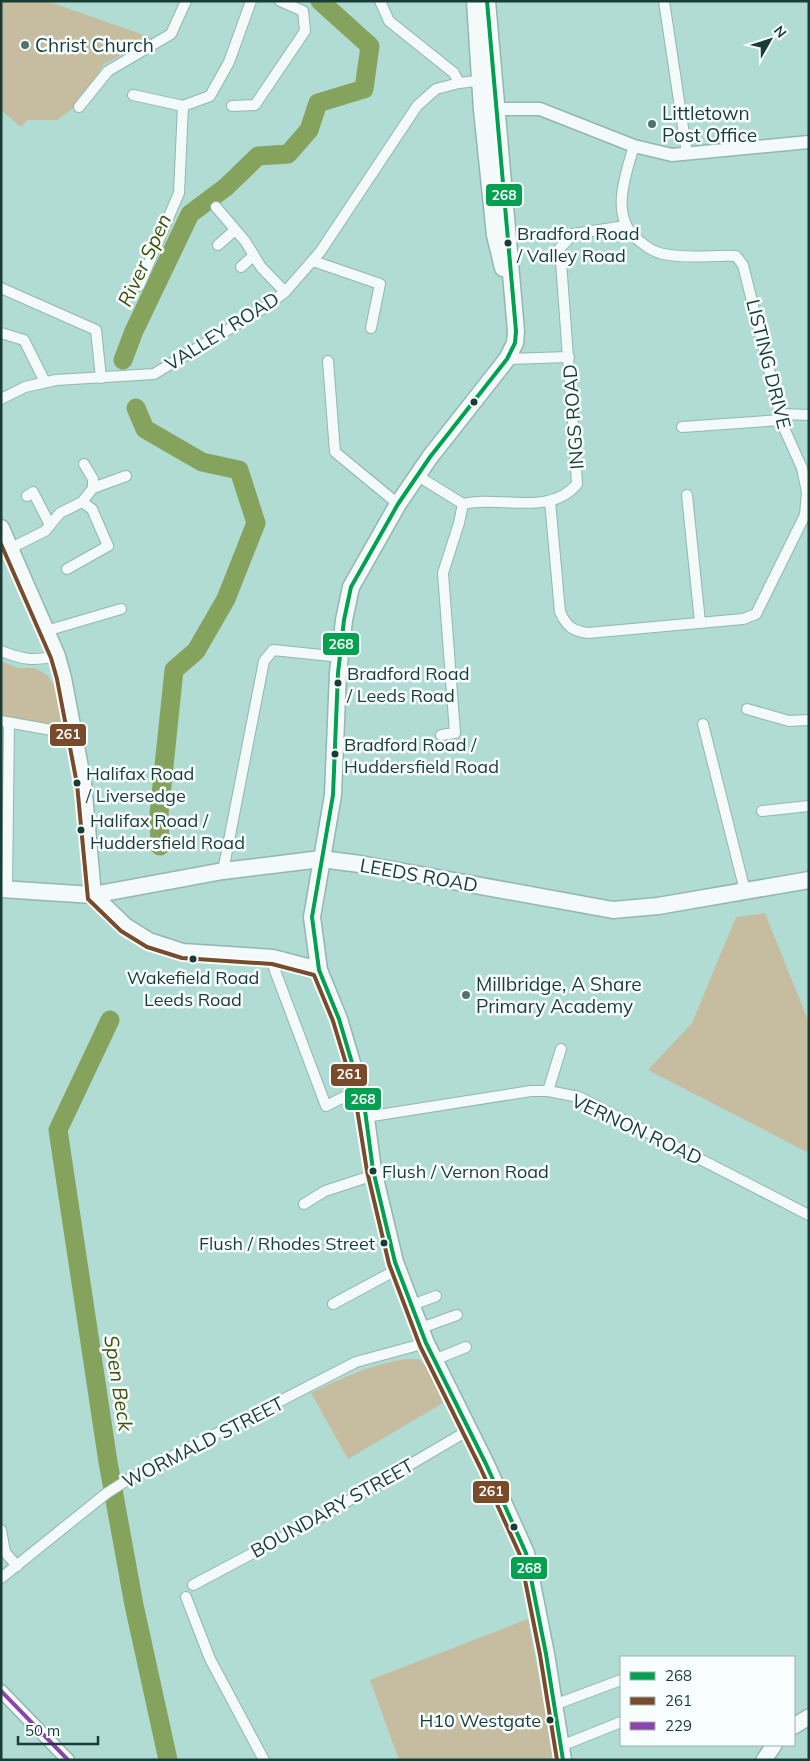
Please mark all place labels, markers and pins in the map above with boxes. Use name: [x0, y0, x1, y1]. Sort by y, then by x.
place label: Christ Church: [35, 33, 154, 57]
marker: Christ Church: [19, 39, 31, 51]
place label: Littletown Post Office: [662, 101, 757, 147]
marker: Littletown Post Office: [646, 118, 658, 130]
place label: Bradford Road / Valley Road: [516, 222, 639, 267]
marker: Bradford Road / Valley Road: [503, 238, 513, 248]
unlabelled marker: [469, 397, 479, 407]
place label: Bradford Road / Leeds Road: [346, 662, 469, 707]
marker: Bradford Road / Leeds Road: [333, 678, 343, 688]
place label: Bradford Road / Huddersfield Road: [344, 733, 499, 778]
marker: Bradford Road / Huddersfield Road: [330, 749, 340, 759]
place label: Halifax Road / Liversedge: [85, 762, 194, 807]
marker: Halifax Road / Liversedge: [72, 778, 82, 788]
place label: Halifax Road / Huddersfield Road: [90, 809, 245, 854]
marker: Halifax Road / Huddersfield Road: [76, 825, 86, 835]
marker: Wakefield Road Leeds Road: [188, 954, 198, 964]
place label: Wakefield Road Leeds Road: [127, 966, 259, 1011]
place label: Millbridge, A Share Primary Academy: [476, 972, 642, 1018]
marker: Millbridge, A Share Primary Academy: [460, 989, 472, 1001]
place label: Flush / Vernon Road: [382, 1160, 549, 1183]
marker: Flush / Vernon Road: [368, 1166, 378, 1176]
place label: Flush / Rhodes Street: [199, 1232, 375, 1255]
marker: Flush / Rhodes Street: [379, 1238, 389, 1248]
unlabelled marker: [509, 1522, 519, 1532]
place label: H10 Westgate: [419, 1709, 541, 1732]
marker: H10 Westgate: [545, 1715, 555, 1725]

